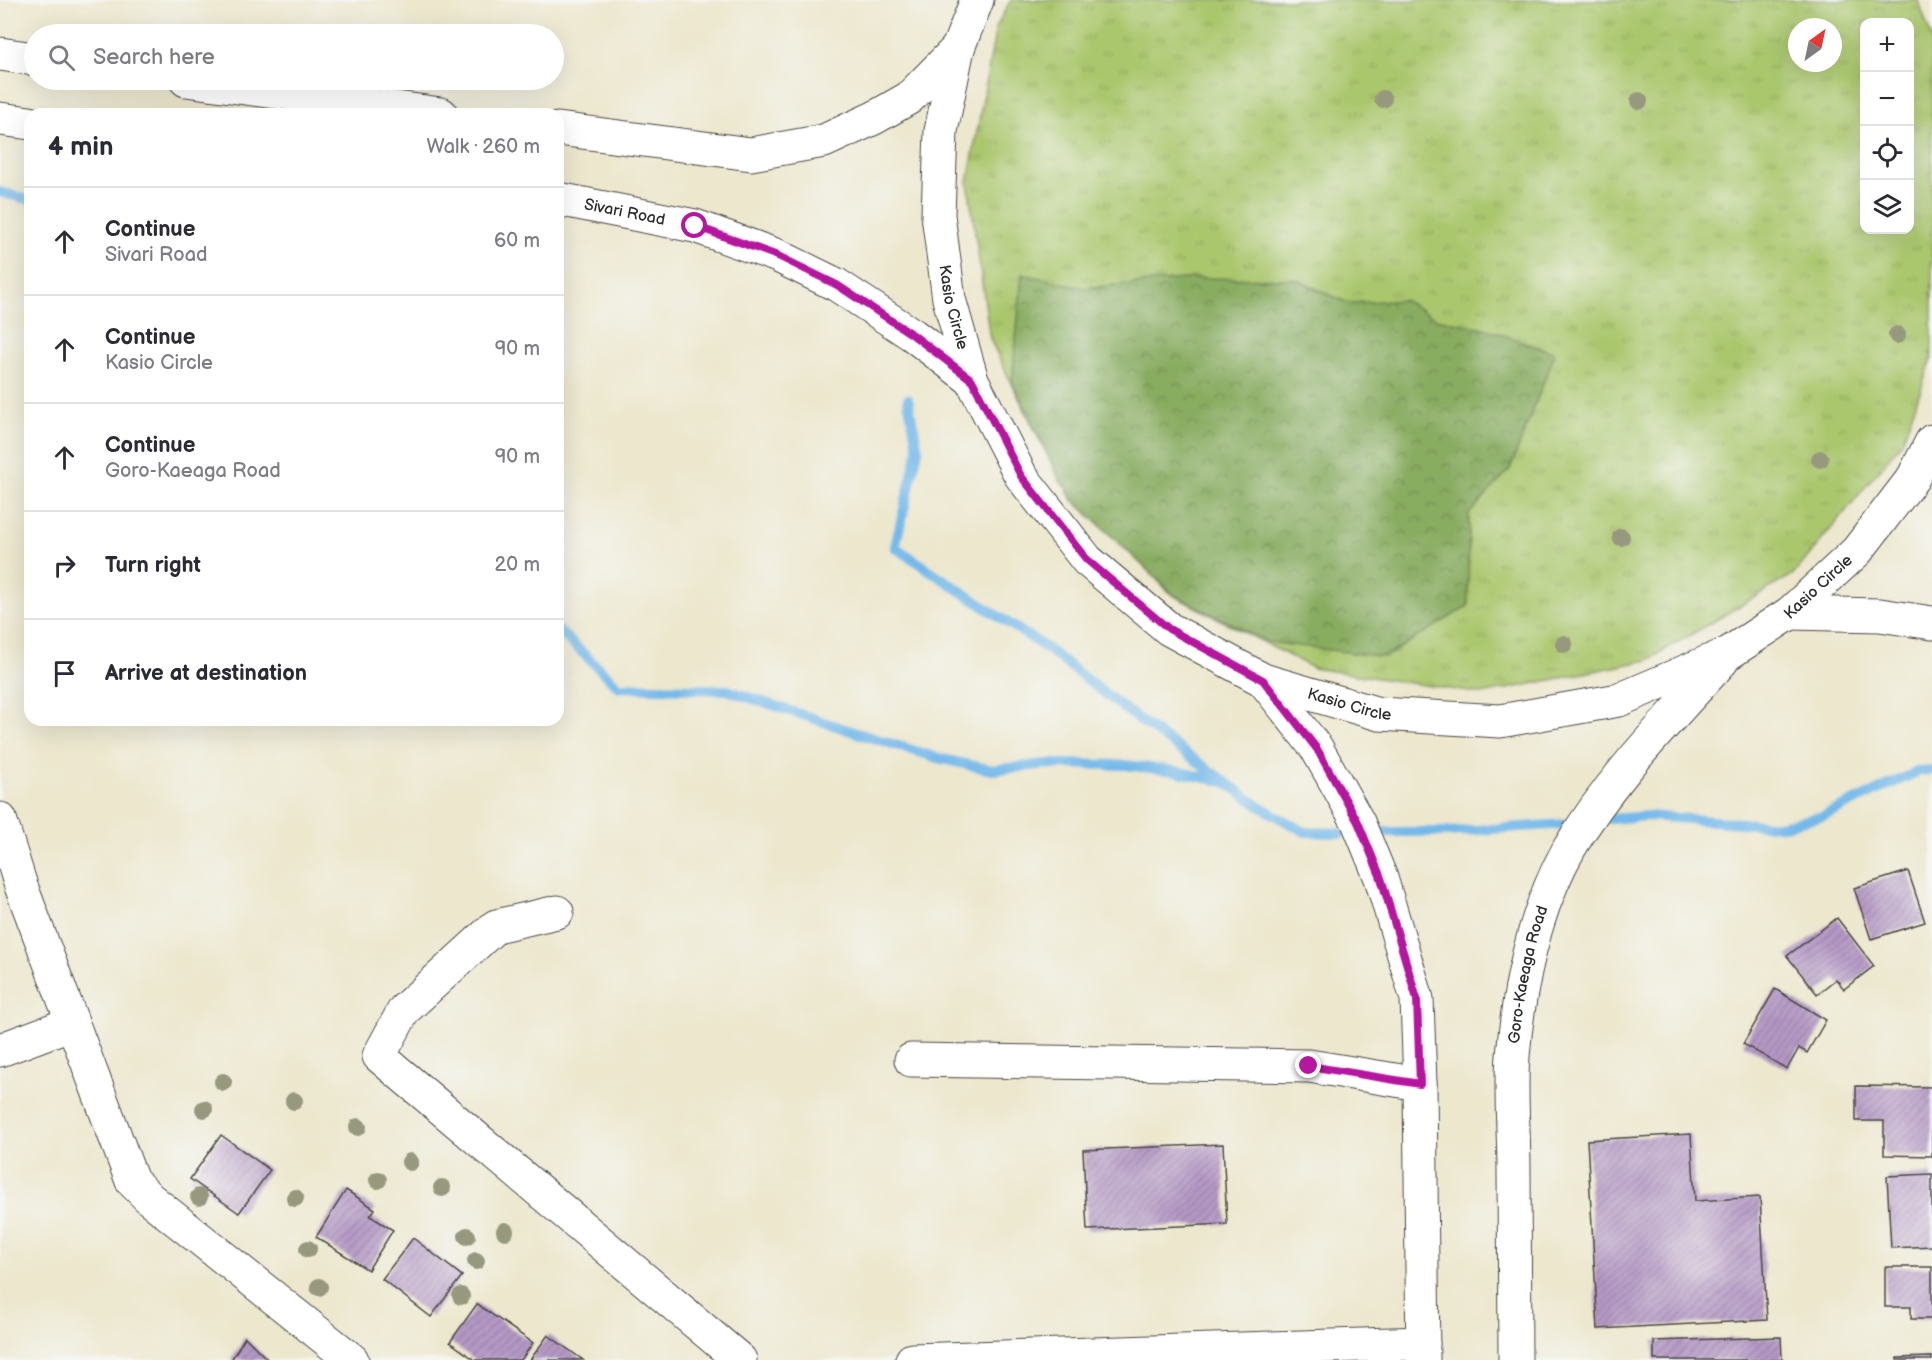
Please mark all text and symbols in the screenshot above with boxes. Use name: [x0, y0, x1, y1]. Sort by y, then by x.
north arrow: [1788, 18, 1842, 72]
map controls: [1860, 18, 1914, 234]
button: +: [1860, 18, 1914, 72]
search box: [24, 24, 564, 90]
icon: search: [45, 41, 78, 74]
text: Search here: [93, 44, 215, 71]
button: −: [1860, 72, 1914, 126]
button: locate: [1860, 126, 1914, 180]
text: 4 min: [48, 132, 113, 163]
text: Walk · 260 m: [427, 135, 540, 159]
button: layers: [1860, 180, 1914, 234]
street label: Sivari Road: [583, 195, 667, 229]
route start: [681, 212, 707, 238]
text: Continue: [105, 216, 195, 243]
icon: ahead: [48, 225, 81, 258]
text: 60 m: [494, 229, 540, 253]
text: Sivari Road: [105, 243, 207, 267]
street label: Kasio Circle: [935, 264, 973, 352]
text: Continue: [105, 324, 195, 351]
icon: ahead: [48, 333, 81, 366]
text: 90 m: [495, 337, 540, 361]
text: Kasio Circle: [105, 351, 213, 375]
text: Continue: [105, 432, 195, 459]
icon: ahead: [48, 441, 81, 474]
text: 90 m: [495, 445, 540, 469]
text: Goro-Kaeaga Road: [105, 459, 281, 483]
icon: right: [48, 549, 81, 582]
street label: Kasio Circle: [1780, 550, 1857, 623]
text: Turn right: [105, 552, 201, 579]
text: 20 m: [495, 553, 540, 577]
icon: arrive: [48, 657, 81, 690]
text: Arrive at destination: [105, 660, 307, 687]
street label: Kasio Circle: [1305, 684, 1392, 724]
street label: Goro-Kaeaga Road: [1505, 903, 1552, 1044]
route end: [1295, 1052, 1321, 1078]

